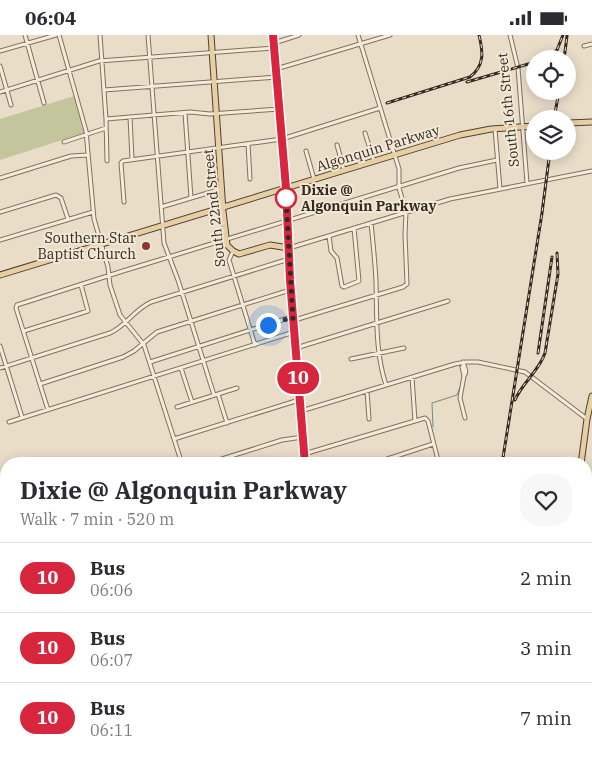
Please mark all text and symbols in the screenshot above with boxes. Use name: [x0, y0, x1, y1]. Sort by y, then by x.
text: 06:04: [25, 6, 76, 30]
map controls: [526, 50, 576, 160]
button: locate: [526, 50, 576, 100]
street label: South 16th Street: [493, 52, 523, 168]
button: layers: [526, 110, 576, 160]
street label: Algonquin Parkway: [314, 121, 442, 175]
street label: South 22nd Street: [199, 148, 229, 268]
place label: Dixie @ Algonquin Parkway: [301, 181, 436, 215]
marker: Dixie @ Algonquin Parkway: [275, 187, 297, 209]
place label: Southern Star Baptist Church: [37, 229, 137, 263]
marker: Southern Star Baptist Church: [140, 240, 152, 252]
your location: [256, 313, 281, 338]
line badge: 10: [276, 362, 320, 394]
text: 10: [287, 366, 309, 389]
text: Dixie @ Algonquin Parkway: [20, 474, 347, 506]
button: heart: [520, 474, 572, 526]
text: Walk · 7 min · 520 m: [20, 509, 174, 529]
text: Bus: [90, 556, 125, 580]
text: 10: [37, 566, 58, 589]
text: 2 min: [520, 566, 572, 590]
text: 06:06: [90, 580, 133, 600]
text: Bus: [90, 626, 125, 650]
text: 10: [37, 636, 58, 659]
text: 3 min: [520, 636, 572, 660]
text: 06:07: [90, 650, 133, 670]
text: Bus: [90, 696, 125, 720]
text: 10: [37, 706, 58, 729]
text: 7 min: [520, 706, 572, 730]
text: 06:11: [90, 720, 133, 740]

